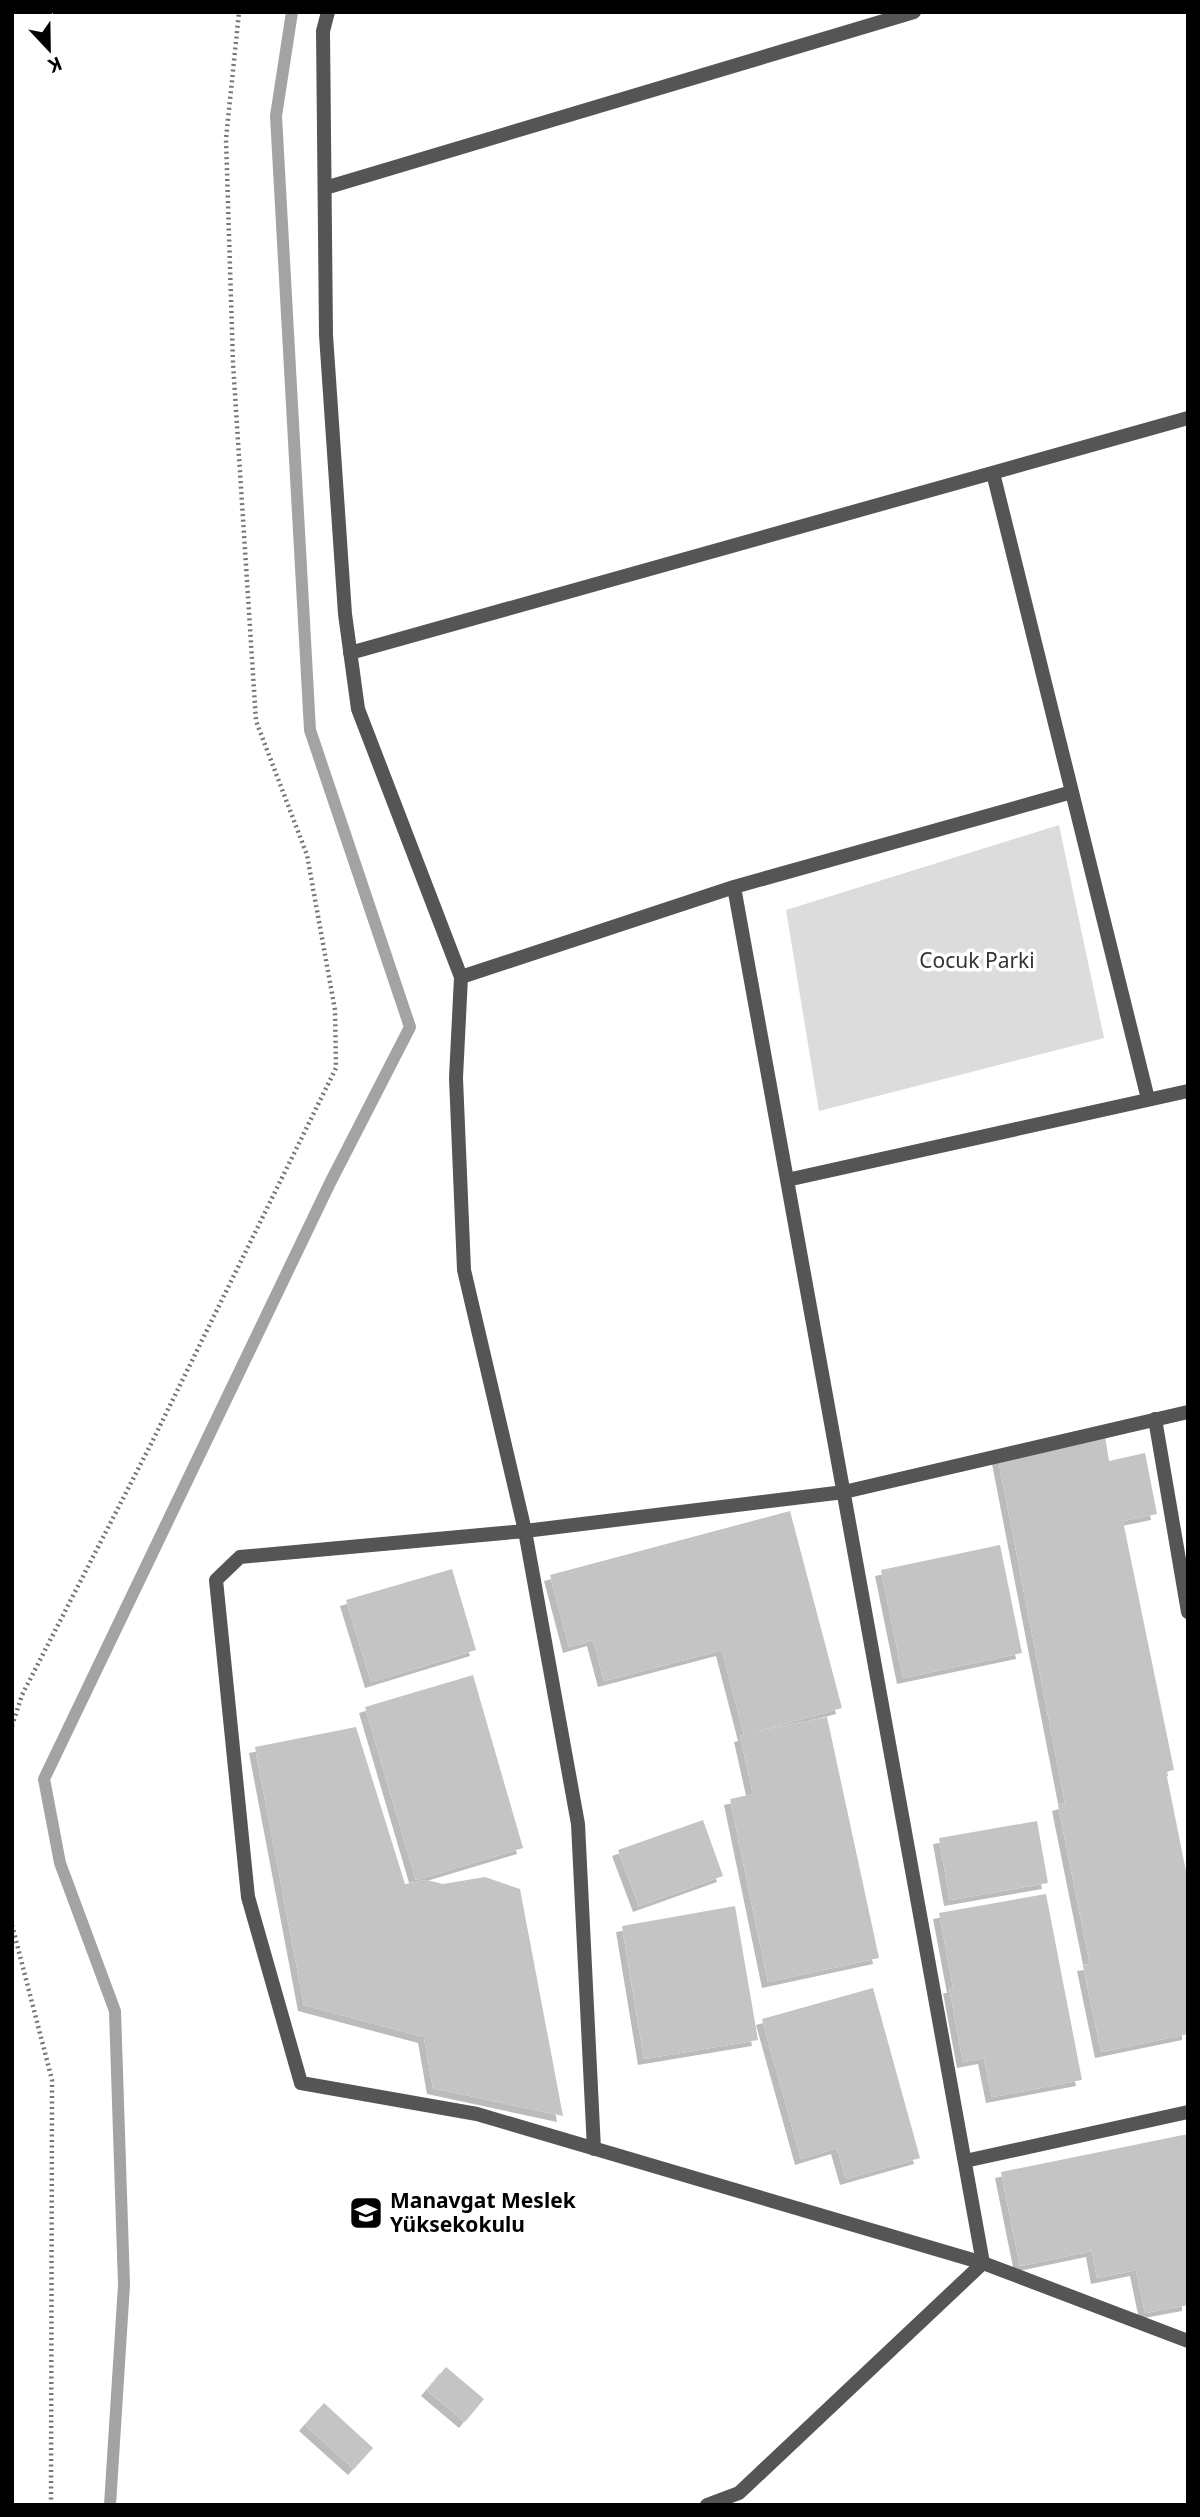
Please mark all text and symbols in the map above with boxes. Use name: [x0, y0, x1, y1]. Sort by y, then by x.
north arrow: [14, 14, 84, 84]
text: K: [44, 50, 66, 79]
park label: Cocuk Parki: [919, 946, 1035, 974]
place label: Manavgat Meslek Yüksekokulu: [390, 2186, 577, 2238]
school or university icon: Manavgat Meslek Yüksekokulu: [347, 2194, 385, 2232]

